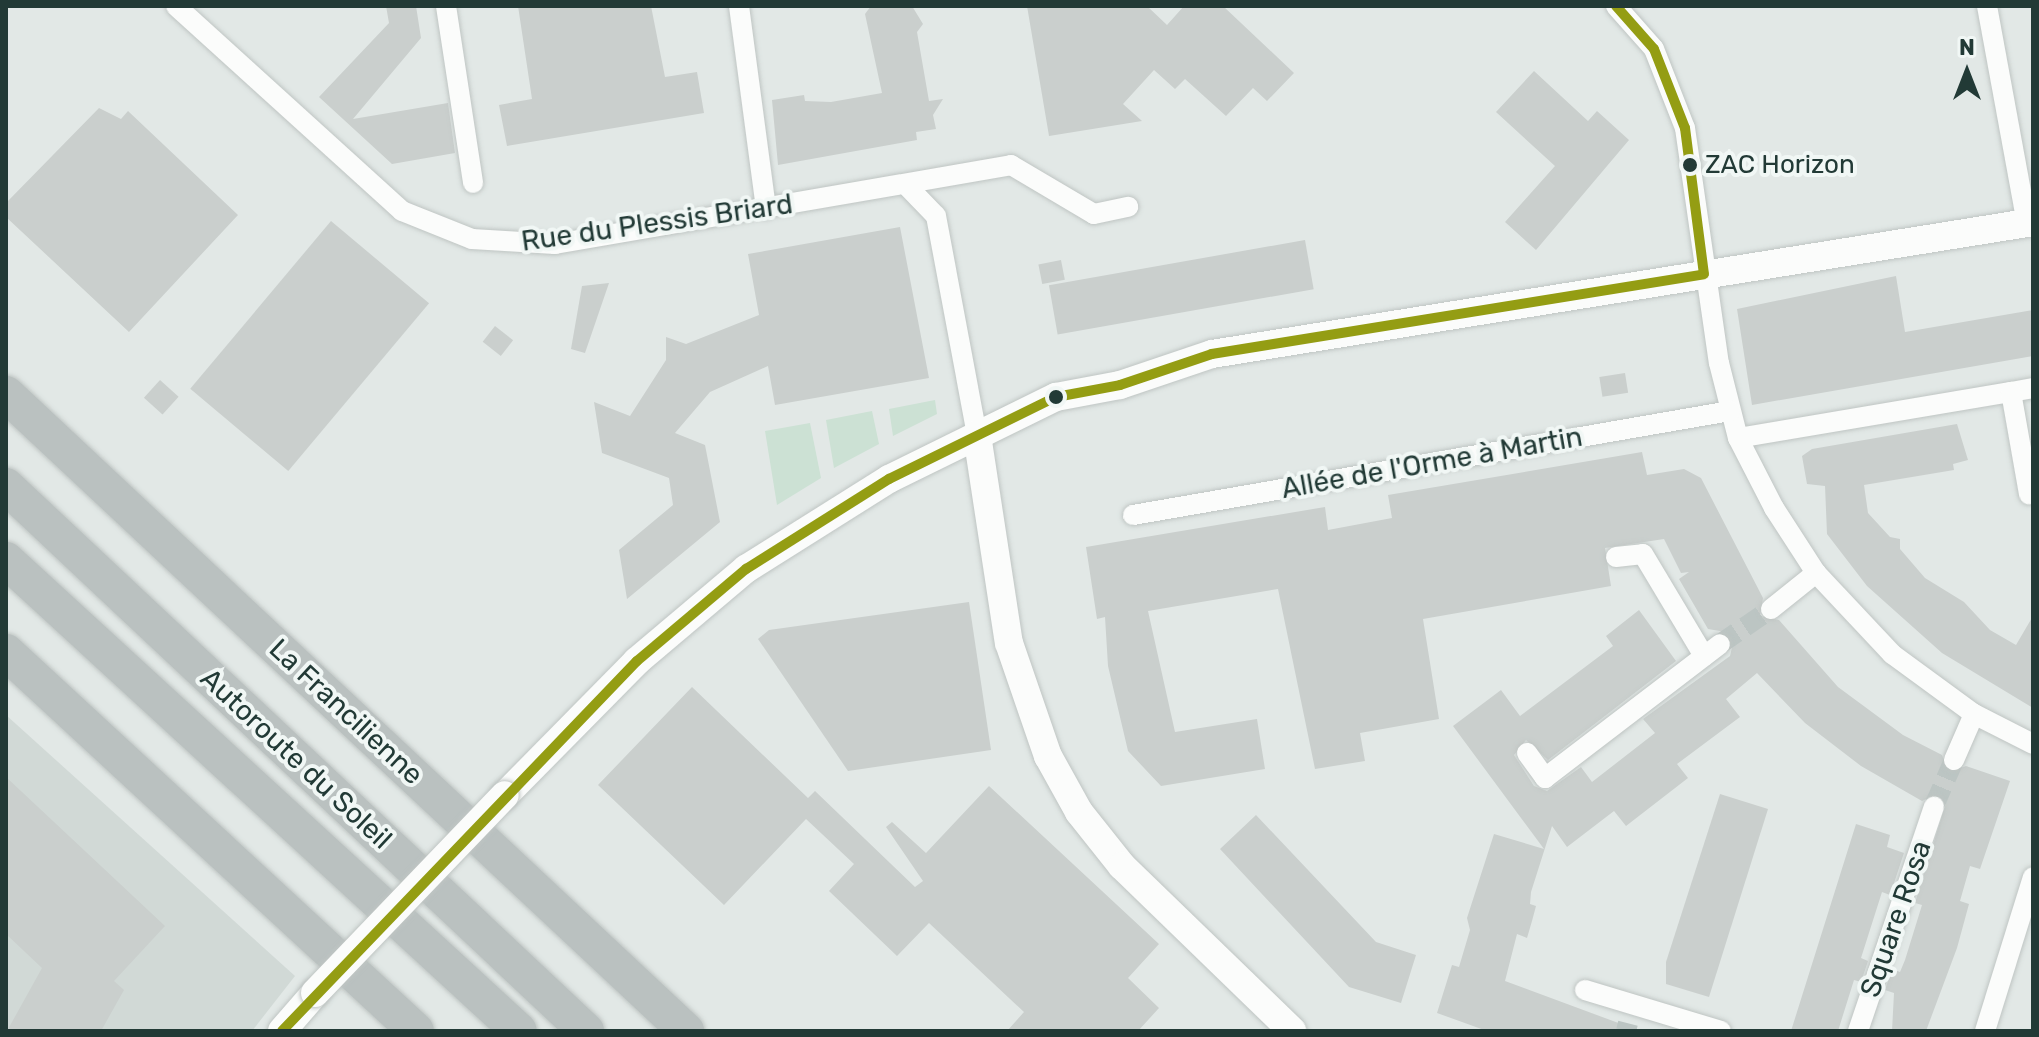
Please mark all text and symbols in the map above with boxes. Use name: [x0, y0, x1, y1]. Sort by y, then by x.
north arrow: [1927, 32, 2007, 112]
text: N: [1959, 34, 1975, 61]
place label: ZAC Horizon: [1705, 149, 1855, 181]
marker: ZAC Horizon: [1682, 157, 1698, 173]
street label: Rue du Plessis Briard: [519, 187, 795, 259]
unlabelled marker: [1048, 389, 1064, 405]
street label: Allée de l'Orme à Martin: [1279, 420, 1585, 506]
street label: La Francilienne: [262, 632, 430, 792]
street label: Autoroute du Soleil: [193, 662, 399, 856]
street label: Square Rosa: [1854, 836, 1938, 1002]

